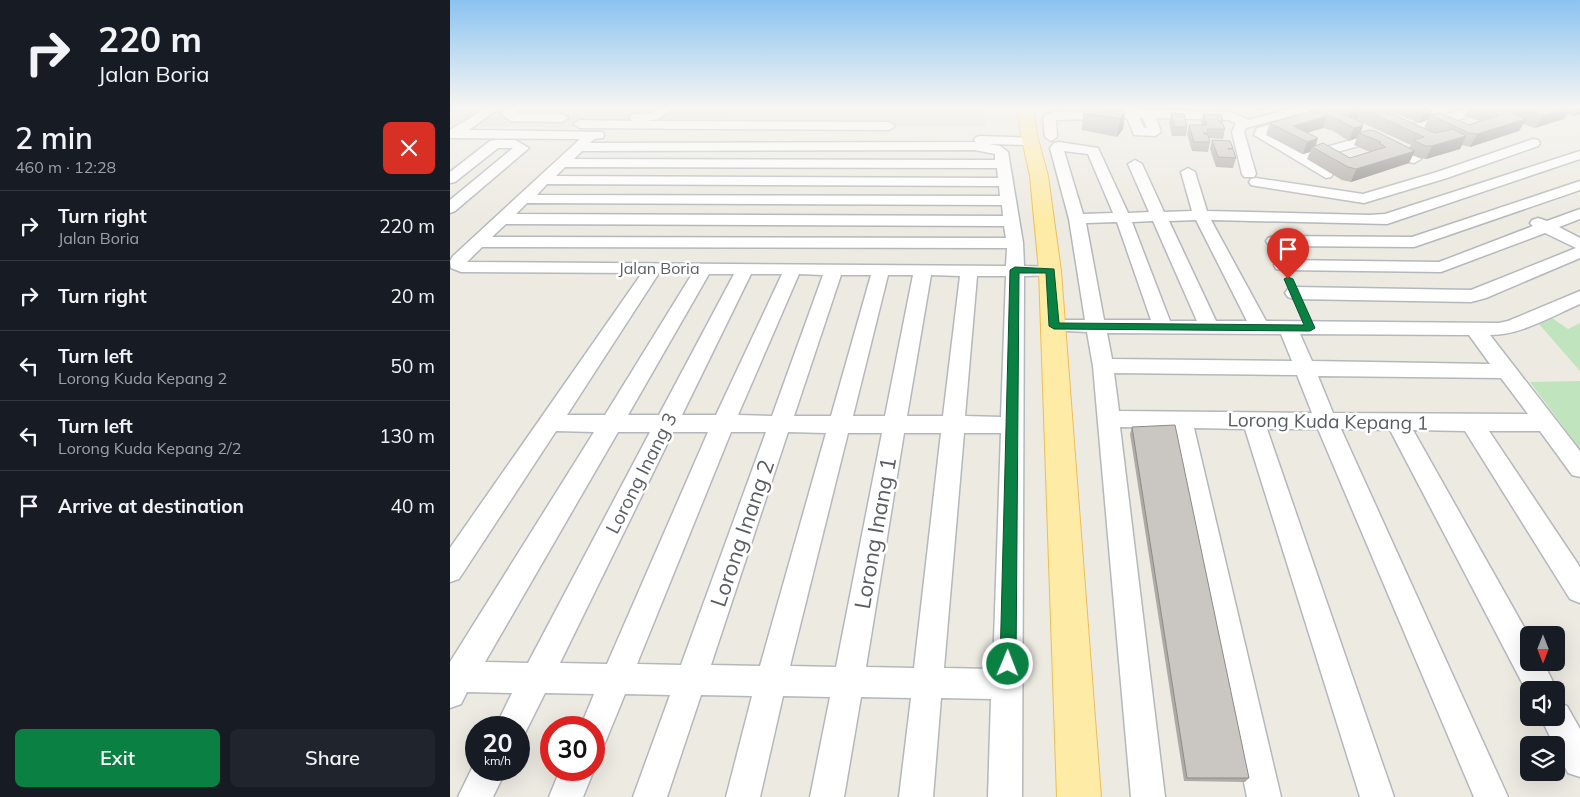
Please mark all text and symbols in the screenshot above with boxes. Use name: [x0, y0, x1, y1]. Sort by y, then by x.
text: 220 m: [98, 17, 202, 61]
icon: right: [15, 20, 80, 85]
text: Jalan Boria: [98, 60, 209, 88]
text: 2 min: [15, 119, 93, 157]
button: close: [383, 122, 435, 174]
text: 460 m · 12:28: [15, 157, 116, 177]
text: Turn right: [58, 204, 147, 228]
icon: right: [15, 212, 43, 240]
text: 220 m: [379, 214, 435, 238]
text: Jalan Boria: [58, 228, 139, 248]
pin: [1267, 228, 1309, 279]
icon: arrive: [1274, 235, 1302, 263]
street label: Jalan Boria: [618, 258, 700, 278]
icon: right: [15, 282, 43, 310]
text: Turn right: [58, 284, 147, 308]
text: 20 m: [391, 284, 435, 308]
text: Turn left: [58, 344, 133, 368]
icon: left: [15, 352, 43, 380]
text: 50 m: [391, 354, 435, 378]
text: Lorong Kuda Kepang 2: [58, 368, 227, 388]
street label: Lorong Kuda Kepang 1: [1227, 407, 1429, 435]
street label: Lorong Inang 3: [600, 408, 682, 538]
text: Turn left: [58, 414, 133, 438]
icon: left: [15, 422, 43, 450]
text: 130 m: [379, 424, 435, 448]
text: Lorong Kuda Kepang 2/2: [58, 438, 241, 458]
street label: Lorong Inang 1: [848, 455, 902, 611]
street label: Lorong Inang 2: [704, 456, 780, 610]
icon: arrive: [15, 492, 43, 520]
text: Arrive at destination: [58, 494, 244, 518]
text: 40 m: [391, 494, 435, 518]
north arrow: [1520, 626, 1565, 671]
map controls: [1520, 626, 1565, 781]
position arrow: [981, 637, 1033, 689]
button: sound: [1520, 681, 1565, 726]
speed limit sign: 30: [540, 716, 605, 781]
text: 20: [482, 727, 513, 758]
button: Exit: [15, 729, 220, 787]
button: Share: [230, 729, 435, 787]
button: layers: [1520, 736, 1565, 781]
text: km/h: [484, 753, 511, 768]

